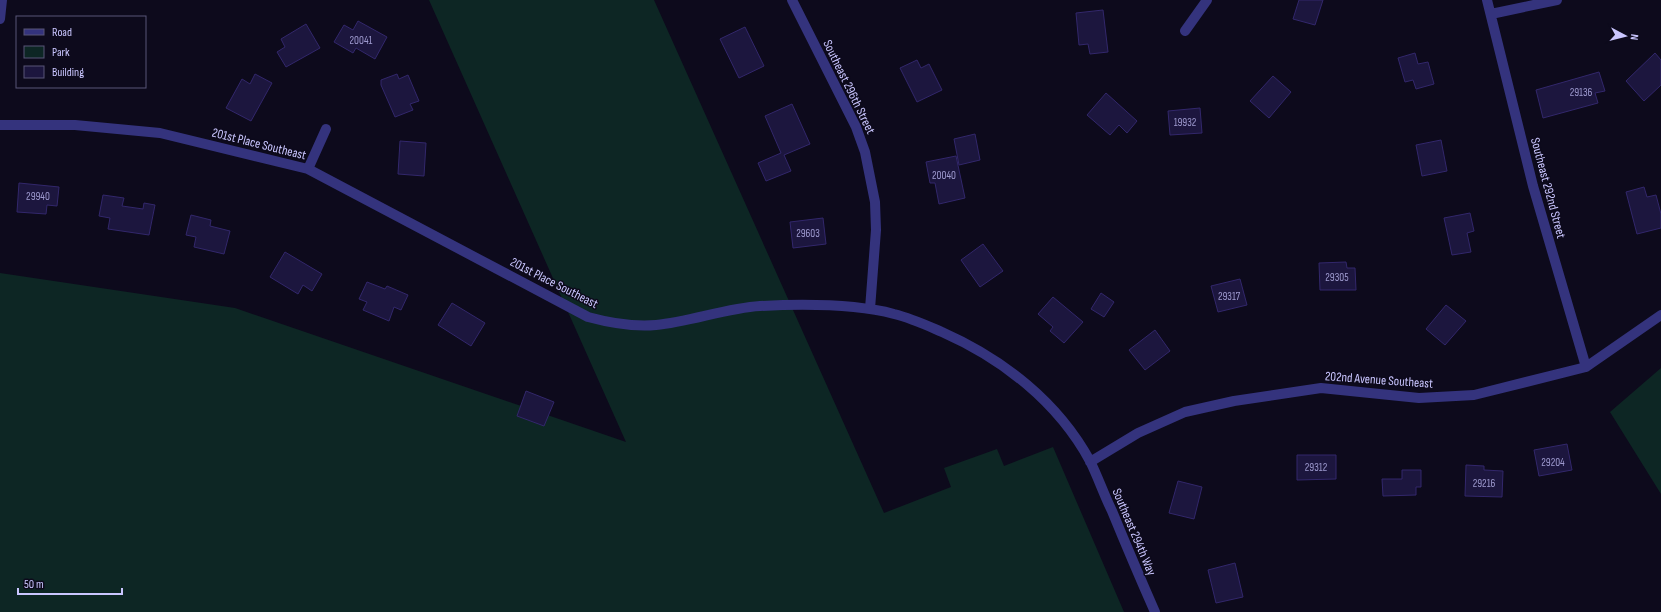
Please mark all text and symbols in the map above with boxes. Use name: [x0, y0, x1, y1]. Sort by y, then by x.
legend: [16, 16, 146, 88]
north arrow: [1605, 16, 1645, 56]
text: Road: [52, 25, 72, 40]
text: N: [1628, 33, 1641, 41]
house number: 20041: [350, 34, 373, 47]
street label: Southeast 296th Street: [819, 37, 879, 137]
text: Park: [52, 45, 70, 60]
text: Building: [52, 65, 84, 80]
house number: 29136: [1570, 86, 1593, 99]
house number: 19932: [1174, 116, 1197, 129]
street label: 201st Place Southeast: [210, 125, 308, 163]
street label: Southeast 292nd Street: [1527, 136, 1569, 240]
house number: 20040: [932, 169, 956, 182]
house number: 29940: [26, 190, 50, 203]
house number: 29603: [796, 227, 820, 240]
street label: 201st Place Southeast: [507, 254, 601, 312]
house number: 29305: [1325, 271, 1349, 284]
house number: 29317: [1218, 290, 1241, 303]
street label: 202nd Avenue Southeast: [1324, 368, 1434, 392]
house number: 29204: [1541, 456, 1565, 469]
house number: 29312: [1305, 461, 1328, 474]
house number: 29216: [1473, 477, 1496, 490]
street label: Southeast 294th Way: [1108, 486, 1160, 578]
scale bar: [18, 570, 122, 596]
text: 50 m: [24, 577, 44, 592]

